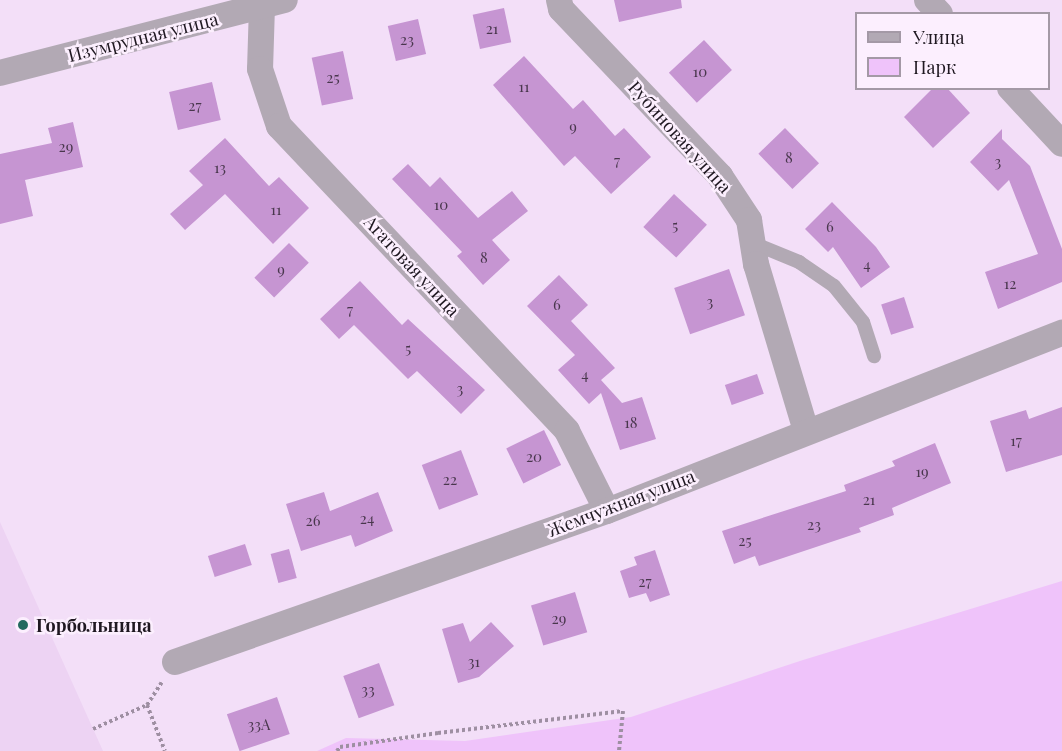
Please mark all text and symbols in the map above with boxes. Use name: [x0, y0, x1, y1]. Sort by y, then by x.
street label: Изумрудная улица: [65, 8, 221, 66]
legend: [855, 12, 1050, 90]
house number: 21: [486, 20, 498, 38]
text: Улица: [913, 25, 964, 49]
house number: 23: [400, 31, 414, 49]
text: Парк: [913, 55, 956, 79]
house number: 10: [693, 63, 707, 81]
house number: 25: [326, 69, 340, 87]
street label: Рубиновая улица: [624, 77, 736, 197]
house number: 11: [518, 78, 530, 96]
house number: 27: [188, 97, 202, 115]
house number: 9: [569, 118, 577, 136]
house number: 29: [59, 138, 73, 156]
house number: 8: [785, 149, 793, 167]
house number: 7: [614, 152, 620, 170]
house number: 3: [995, 153, 1001, 171]
house number: 13: [214, 159, 226, 177]
house number: 10: [434, 196, 448, 214]
house number: 11: [270, 201, 282, 219]
street label: Агатовая улица: [360, 211, 464, 321]
house number: 5: [672, 217, 678, 235]
house number: 6: [826, 218, 834, 236]
house number: 8: [480, 249, 488, 267]
house number: 4: [863, 256, 871, 274]
house number: 9: [277, 261, 285, 279]
house number: 12: [1004, 275, 1016, 293]
house number: 3: [707, 293, 713, 311]
house number: 6: [553, 296, 561, 314]
house number: 7: [347, 301, 353, 319]
house number: 5: [405, 340, 411, 358]
house number: 4: [581, 366, 589, 384]
house number: 3: [457, 380, 463, 398]
house number: 18: [624, 414, 638, 432]
house number: 17: [1010, 432, 1022, 450]
house number: 20: [526, 448, 542, 466]
house number: 19: [915, 463, 929, 481]
street label: Жемчужная улица: [544, 465, 698, 541]
house number: 22: [443, 471, 457, 489]
house number: 21: [863, 491, 875, 509]
house number: 24: [360, 510, 374, 528]
house number: 26: [306, 512, 320, 530]
house number: 23: [807, 516, 821, 534]
house number: 25: [738, 532, 752, 550]
house number: 27: [638, 573, 652, 591]
house number: 29: [552, 610, 566, 628]
place label: Горбольница: [36, 614, 152, 636]
marker: Горбольница: [14, 616, 32, 634]
house number: 31: [468, 653, 480, 671]
house number: 33: [361, 681, 375, 699]
house number: 33А: [248, 716, 270, 734]

